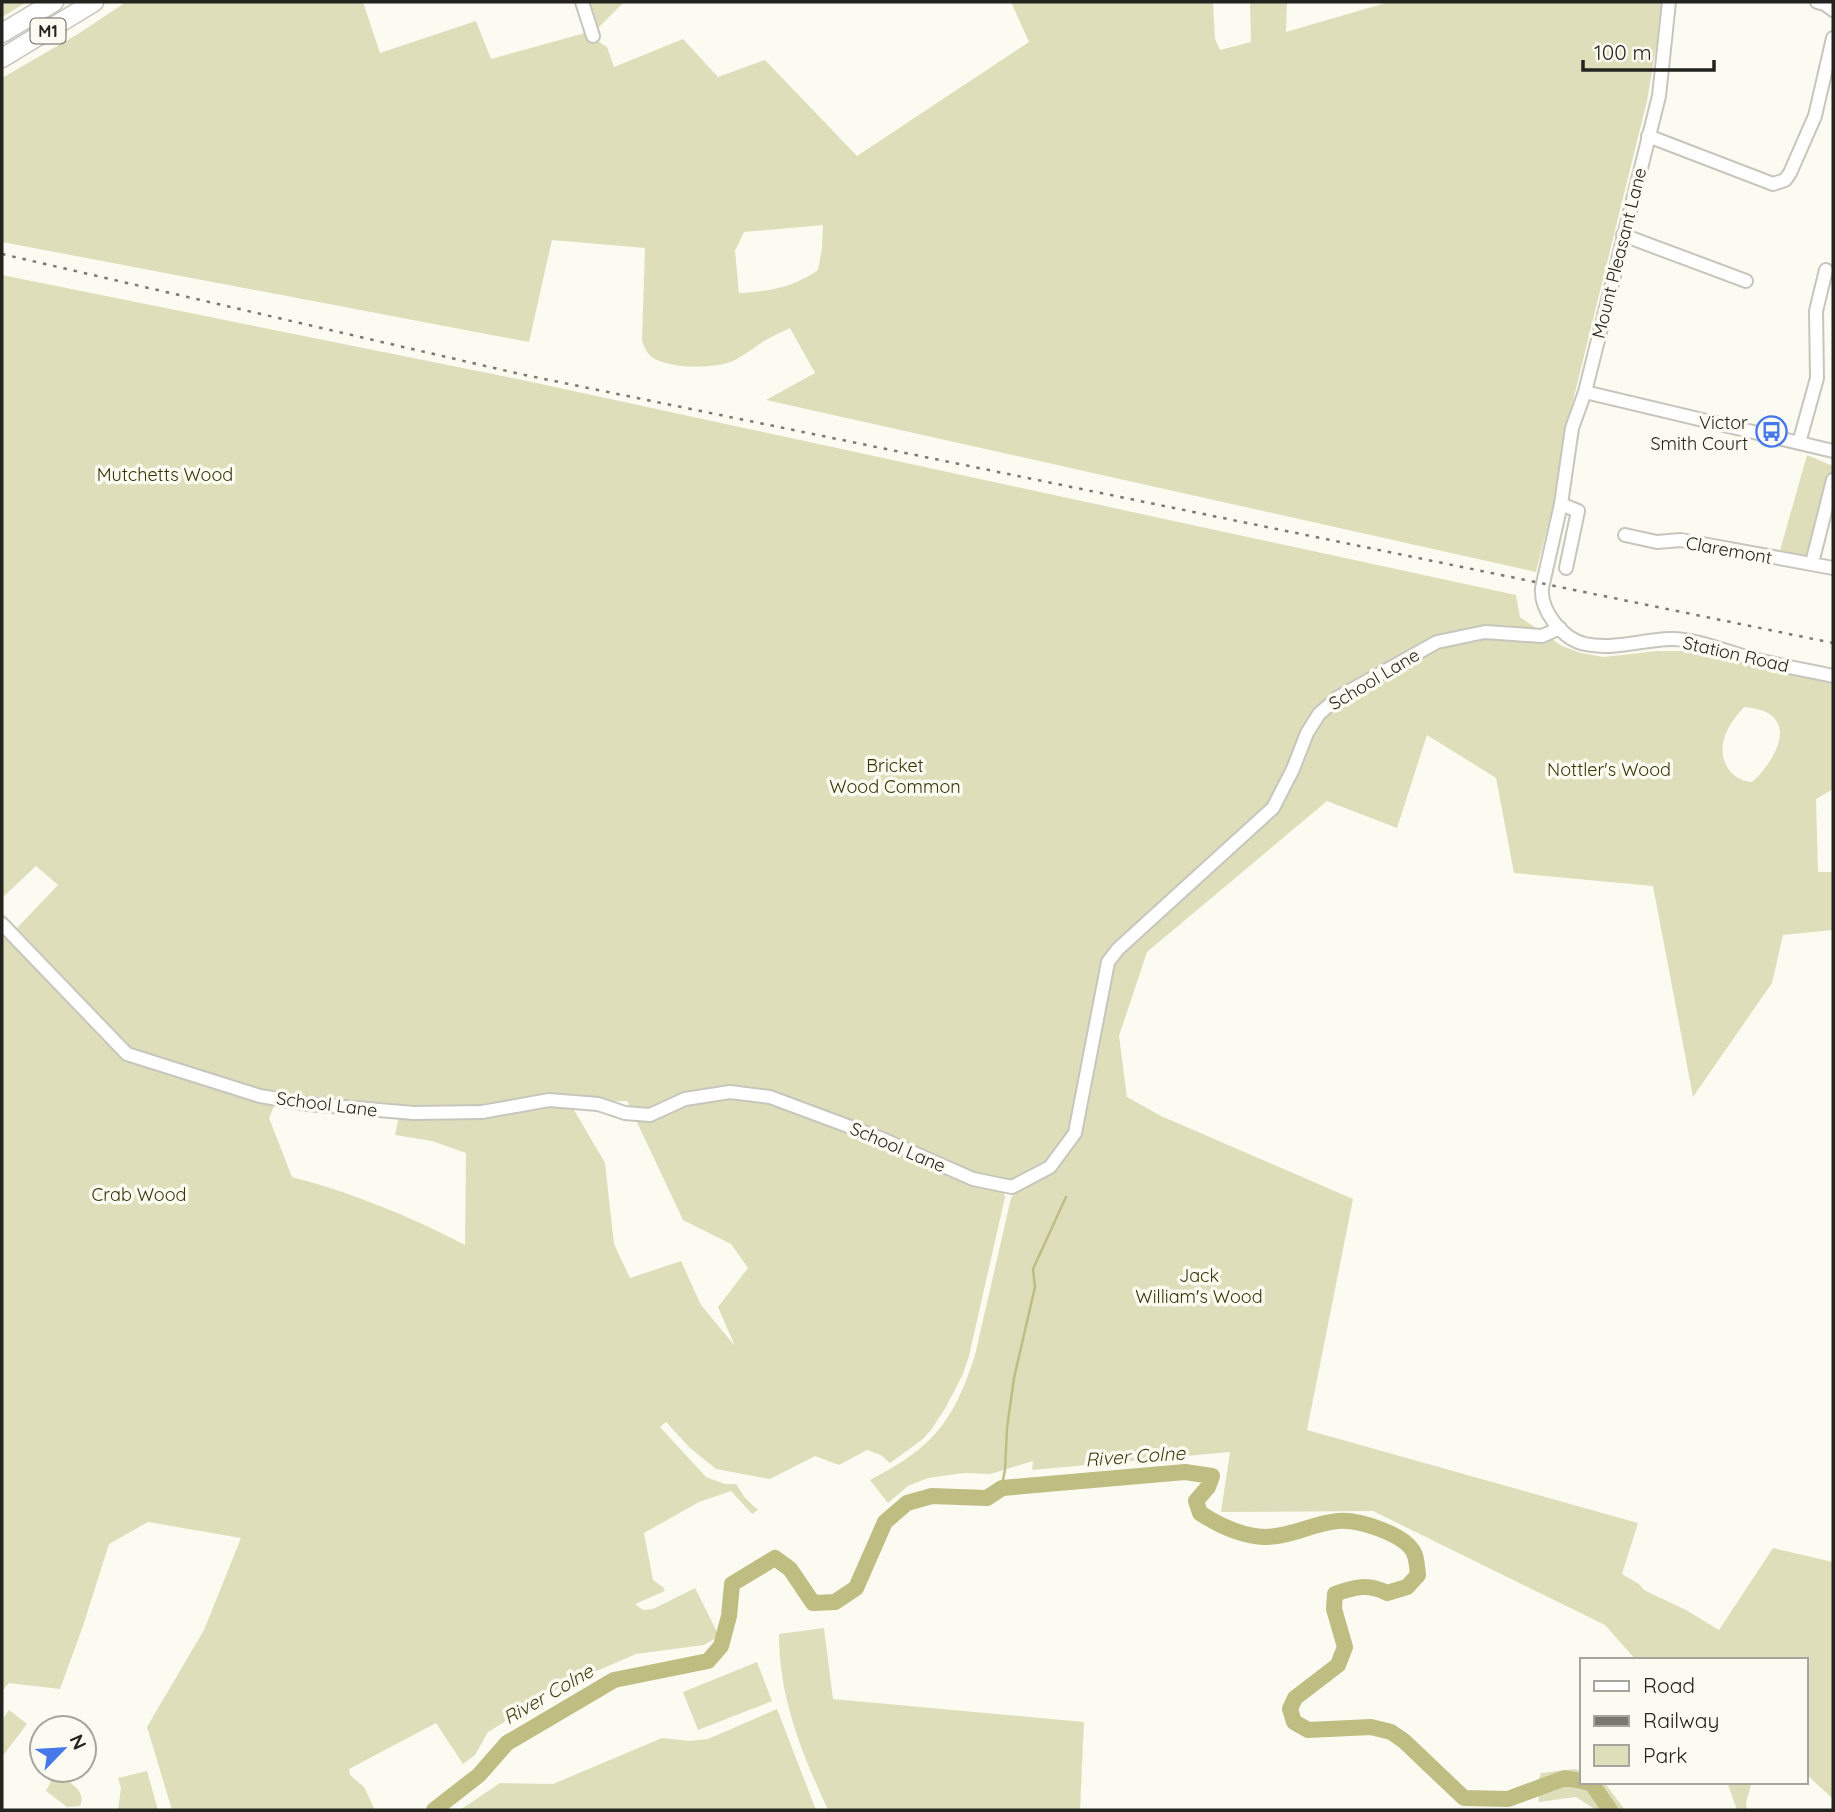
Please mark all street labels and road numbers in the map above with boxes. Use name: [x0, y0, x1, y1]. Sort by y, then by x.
road number: M1: [30, 19, 66, 44]
street label: Mount Pleasant Lane: [1587, 165, 1651, 341]
street label: Claremont: [1684, 531, 1774, 569]
street label: Station Road: [1681, 631, 1791, 677]
street label: School Lane: [1325, 643, 1423, 715]
street label: School Lane: [275, 1086, 379, 1122]
street label: School Lane: [847, 1117, 949, 1177]

